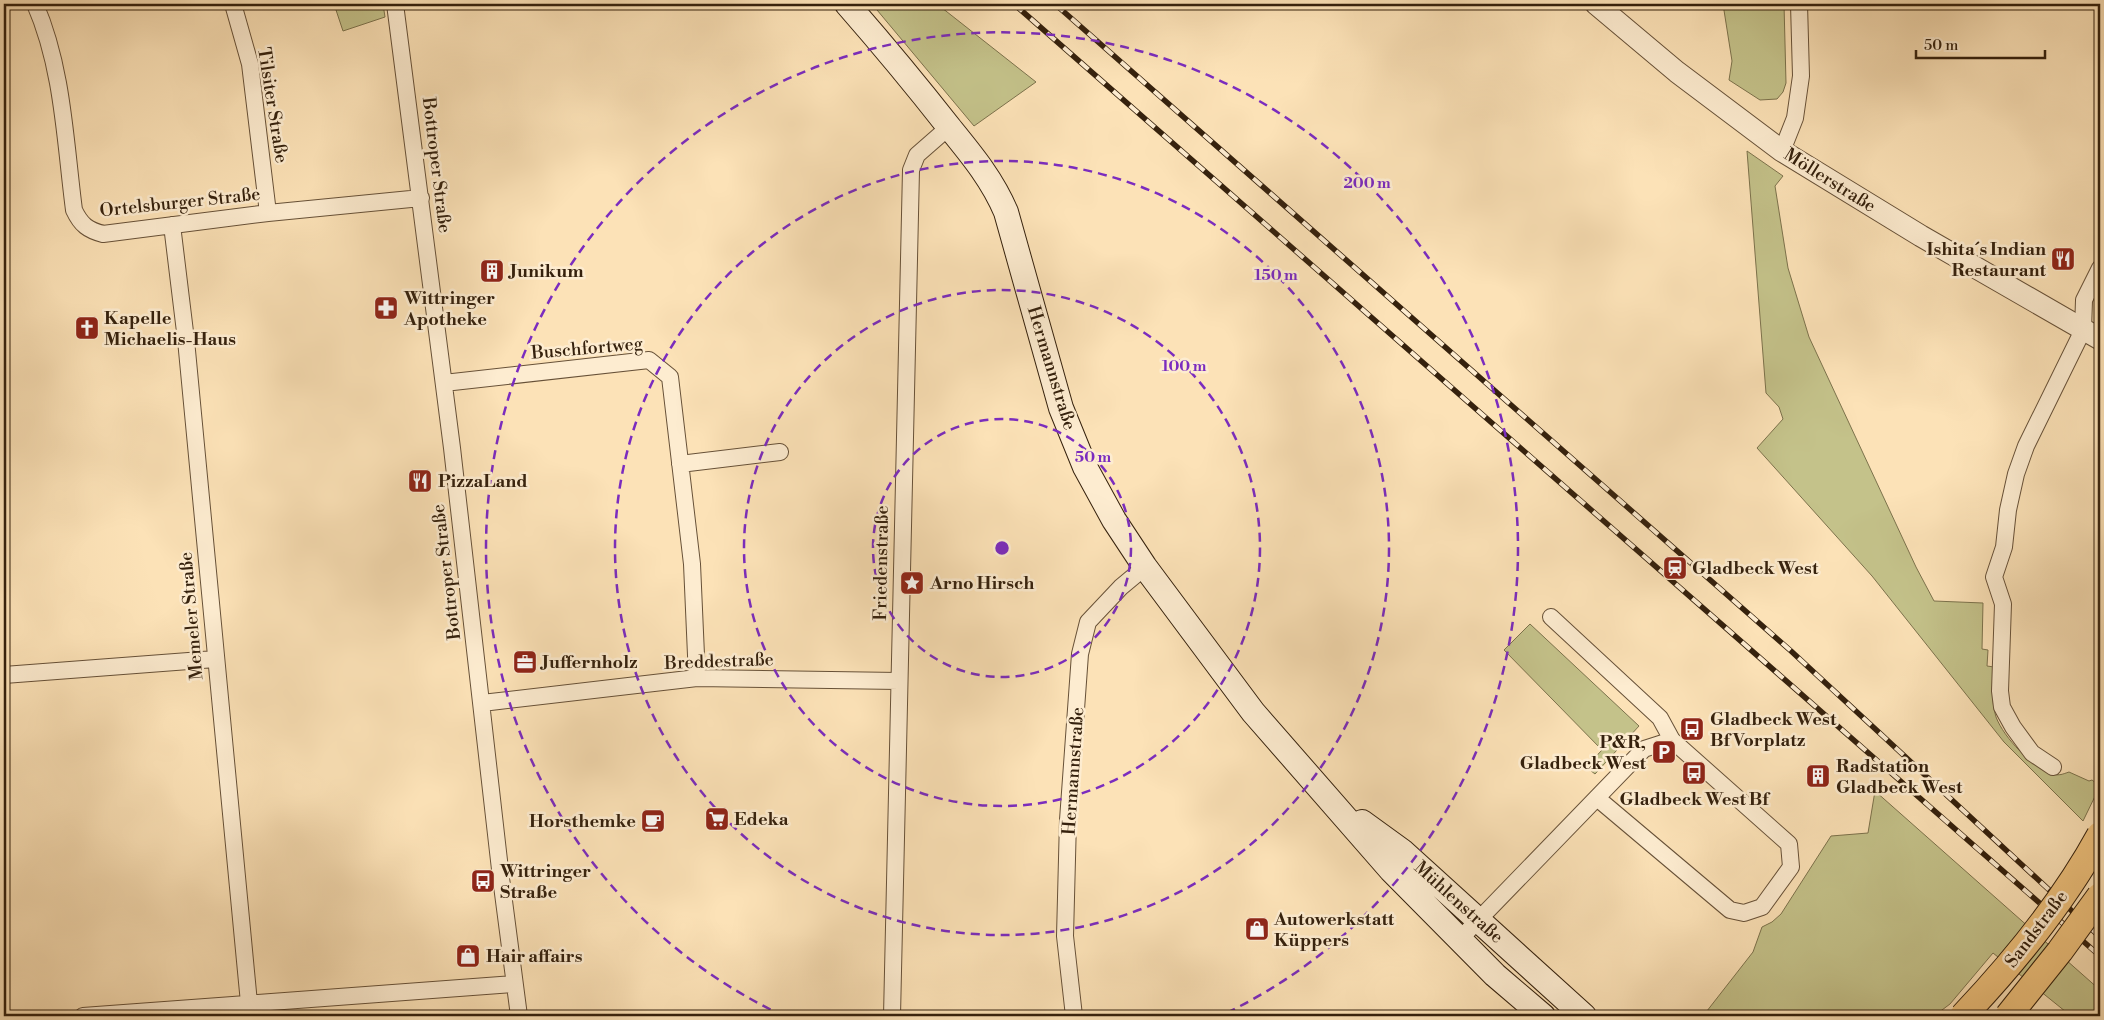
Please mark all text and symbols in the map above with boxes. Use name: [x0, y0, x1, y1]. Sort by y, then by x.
scale bar: [1916, 28, 2045, 60]
text: 50 m: [1924, 36, 1958, 55]
street label: Tilsiter Straße: [252, 46, 293, 165]
street label: Bottroper Straße: [417, 95, 456, 234]
street label: Möllerstraße: [1780, 143, 1880, 218]
text: 200 m: [1343, 174, 1391, 193]
street label: Ortelsburger Straße: [99, 183, 262, 222]
place label: Ishita´s Indian Restaurant: [1927, 238, 2047, 282]
restaurant icon: Ishita´s Indian Restaurant: [2050, 246, 2076, 272]
building icon: Junikum: [479, 258, 505, 284]
place label: Junikum: [507, 260, 584, 283]
text: 150 m: [1254, 266, 1298, 285]
place label: Wittringer Apotheke: [403, 287, 495, 331]
pharmacy icon: Wittringer Apotheke: [373, 295, 399, 321]
street label: Hermannstraße: [1022, 303, 1081, 433]
place label: Kapelle Michaelis-Haus: [104, 307, 236, 351]
church icon: Kapelle Michaelis-Haus: [74, 315, 100, 341]
street label: Buschfortweg: [529, 332, 645, 365]
text: 100 m: [1162, 357, 1207, 376]
text: 50 m: [1075, 448, 1111, 467]
restaurant icon: PizzaLand: [407, 468, 433, 494]
place label: PizzaLand: [438, 470, 528, 493]
street label: Bottroper Straße: [427, 503, 466, 642]
street label: Friedenstraße: [869, 505, 894, 621]
centre of rings: [993, 539, 1011, 557]
street label: Memeler Straße: [174, 551, 209, 681]
station icon: Gladbeck West: [1662, 555, 1688, 581]
place label: Gladbeck West: [1692, 557, 1819, 580]
place icon: Arno Hirsch: [899, 570, 925, 596]
place label: Arno Hirsch: [929, 572, 1034, 595]
street label: Breddestraße: [663, 648, 774, 675]
office icon: Juffernholz: [512, 649, 538, 675]
place label: Juffernholz: [539, 651, 638, 674]
street label: Hermannstraße: [1058, 706, 1089, 836]
place label: Gladbeck West Bf Vorplatz: [1710, 708, 1837, 752]
bus stop icon: Gladbeck West Bf Vorplatz: [1679, 716, 1705, 742]
place label: P&R, Gladbeck West: [1520, 731, 1647, 775]
parking icon: P&R, Gladbeck West: [1651, 739, 1677, 765]
place label: Radstation Gladbeck West: [1836, 755, 1963, 799]
bus stop icon: Gladbeck West Bf: [1681, 760, 1707, 786]
building icon: Radstation Gladbeck West: [1805, 763, 1831, 789]
place label: Gladbeck West Bf: [1620, 788, 1771, 811]
supermarket icon: Edeka: [704, 806, 730, 832]
cafe icon: Horsthemke: [640, 808, 666, 834]
place label: Edeka: [734, 808, 789, 831]
place label: Horsthemke: [529, 810, 636, 833]
street label: Mühlenstraße: [1409, 856, 1508, 949]
place label: Wittringer Straße: [499, 860, 591, 904]
bus stop icon: Wittringer Straße: [470, 868, 496, 894]
street label: Sandstraße: [2000, 886, 2073, 972]
place label: Autowerkstatt Küppers: [1273, 908, 1395, 952]
shop icon: Autowerkstatt Küppers: [1244, 916, 1270, 942]
shop icon: Hair affairs: [455, 943, 481, 969]
place label: Hair affairs: [486, 945, 583, 968]

